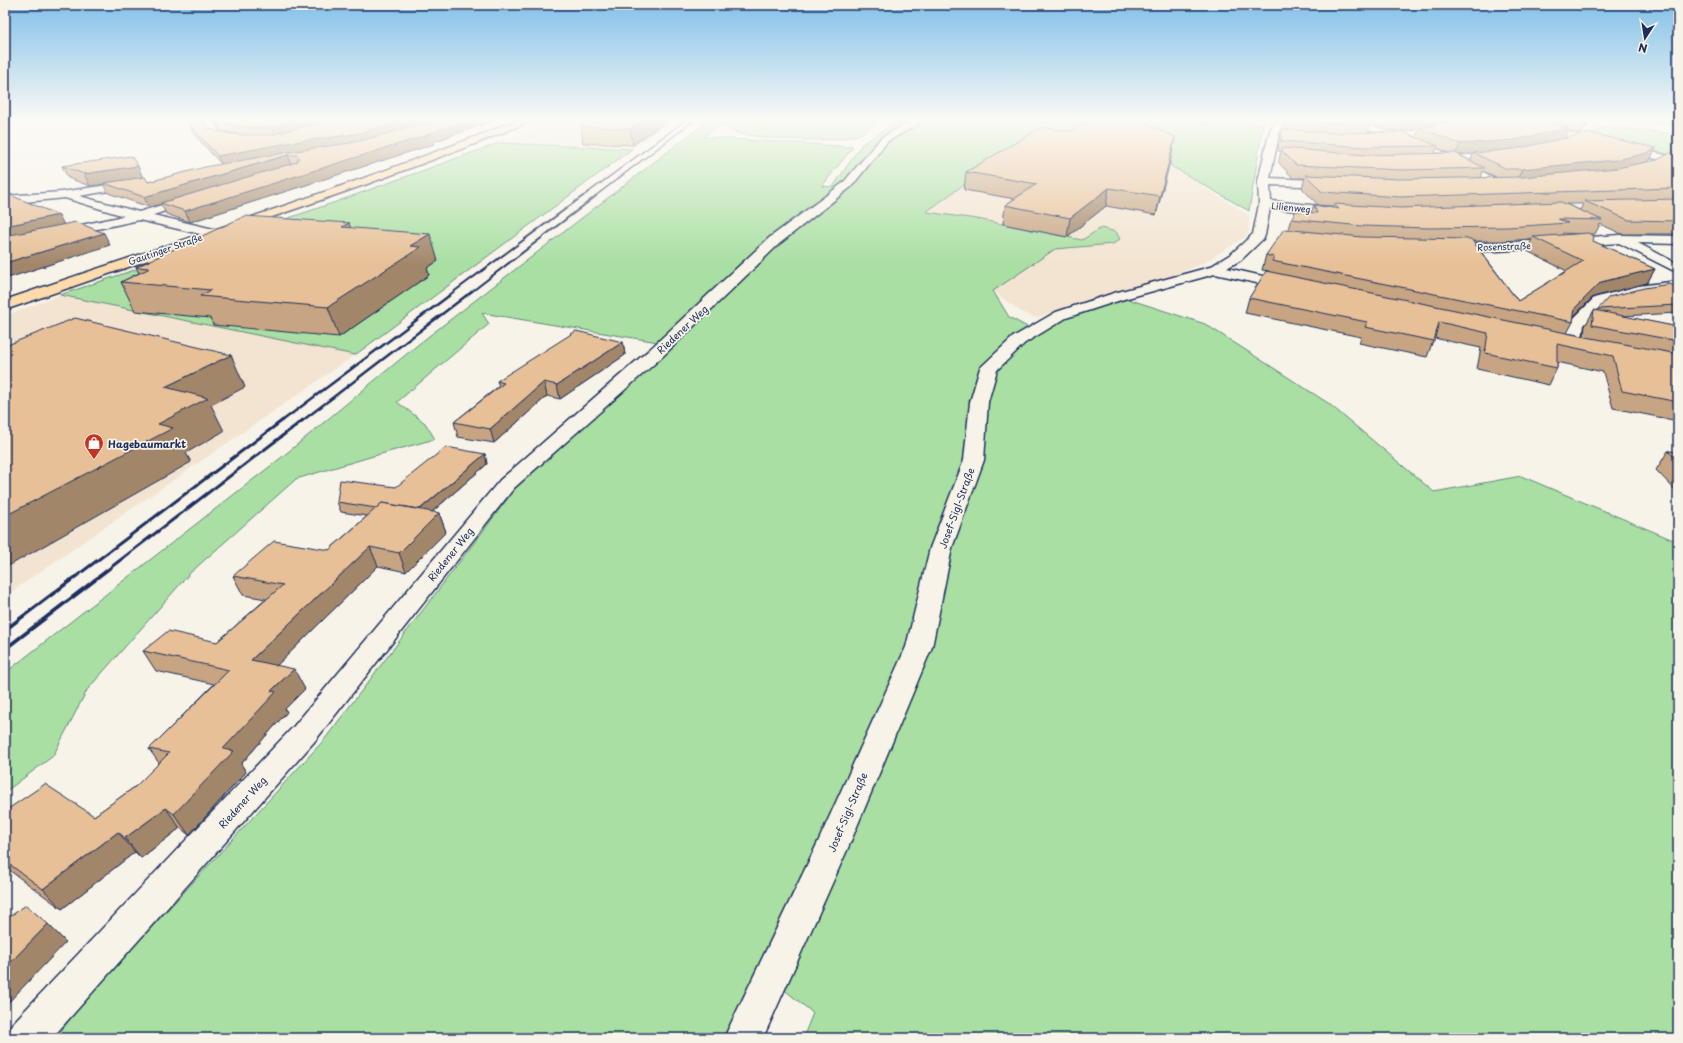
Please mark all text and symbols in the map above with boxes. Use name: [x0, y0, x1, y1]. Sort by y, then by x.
north arrow: [1625, 18, 1665, 58]
text: N: [1637, 39, 1649, 57]
street label: Lilienweg: [1271, 198, 1311, 216]
street label: Gautinger Straße: [126, 230, 204, 268]
street label: Rosenstraße: [1477, 238, 1531, 254]
street label: Riedener Weg: [653, 301, 711, 357]
shop icon: Hagebaumarkt: [83, 432, 105, 460]
place label: Hagebaumarkt: [108, 436, 186, 451]
street label: Josef-Sigl-Straße: [934, 465, 978, 551]
street label: Riedener Weg: [424, 524, 477, 584]
street label: Josef-Sigl-Straße: [823, 770, 871, 854]
street label: Riedener Weg: [215, 772, 270, 831]

